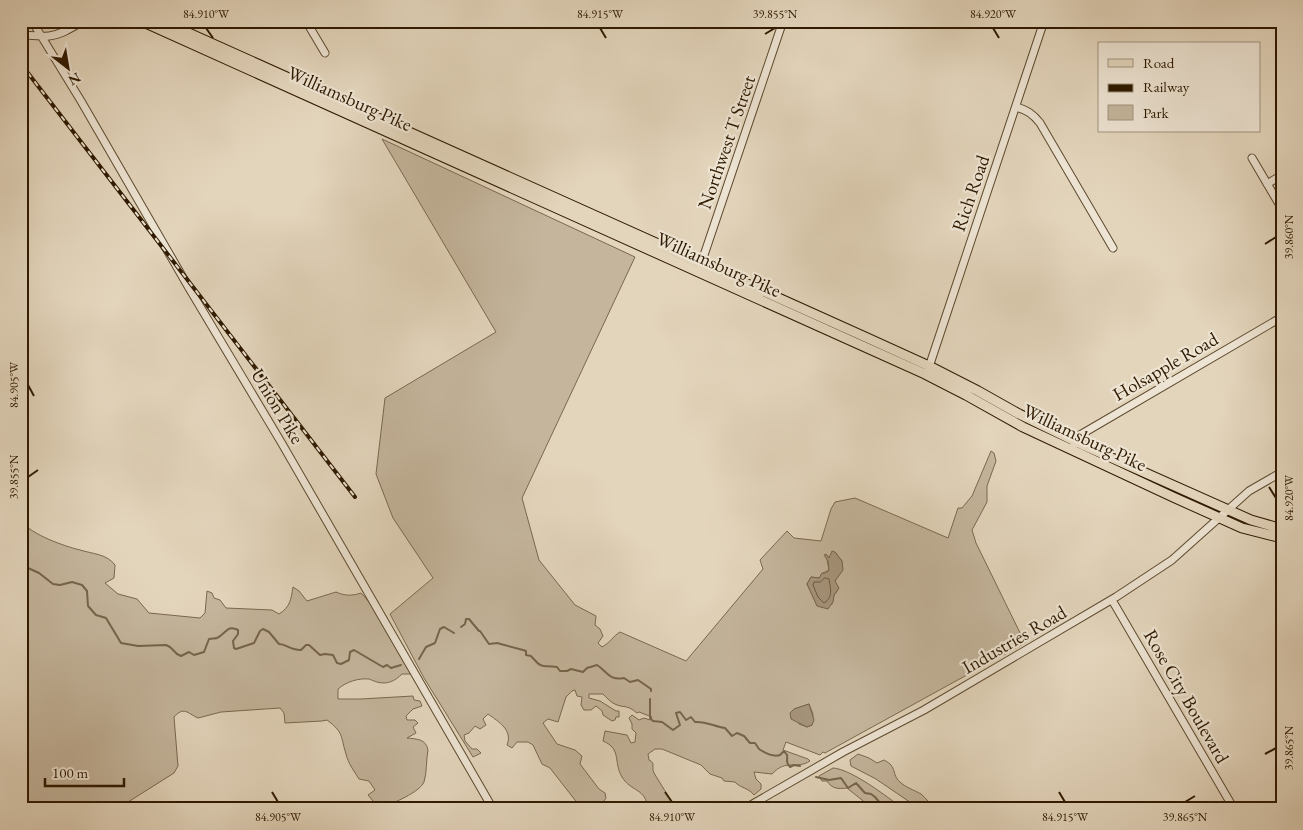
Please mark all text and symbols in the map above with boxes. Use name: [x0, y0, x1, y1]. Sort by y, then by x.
text: 84.910°W: [183, 6, 230, 22]
text: 84.915°W: [577, 6, 624, 22]
text: 39.855°N: [753, 6, 798, 22]
text: 84.920°W: [970, 6, 1017, 22]
north arrow: [42, 42, 92, 92]
legend: [1098, 42, 1260, 132]
text: Road: [1143, 53, 1175, 72]
street label: Williamsburg Pike: [284, 60, 416, 137]
text: N: [65, 69, 84, 90]
street label: Northwest T Street: [692, 72, 761, 213]
text: Railway: [1143, 77, 1190, 96]
text: Park: [1143, 103, 1170, 122]
street label: Rich Road: [946, 151, 995, 235]
text: 39.860°N: [1281, 214, 1297, 259]
street label: Williamsburg Pike: [653, 226, 785, 303]
street label: Holsapple Road: [1108, 326, 1223, 407]
text: 84.905°W: [6, 361, 22, 408]
street label: Union Pike: [245, 364, 310, 448]
street label: Williamsburg Pike: [1019, 398, 1151, 477]
text: 39.855°N: [6, 454, 22, 499]
text: 84.920°W: [1281, 474, 1297, 521]
street label: Industries Road: [958, 599, 1071, 679]
street label: Rose City Boulevard: [1138, 625, 1235, 768]
text: 39.865°N: [1281, 725, 1297, 770]
scale bar: [45, 755, 124, 787]
text: 100 m: [52, 763, 89, 782]
text: 84.905°W: [255, 809, 302, 825]
text: 84.910°W: [649, 809, 696, 825]
text: 84.915°W: [1042, 809, 1089, 825]
text: 39.865°N: [1163, 809, 1208, 825]

